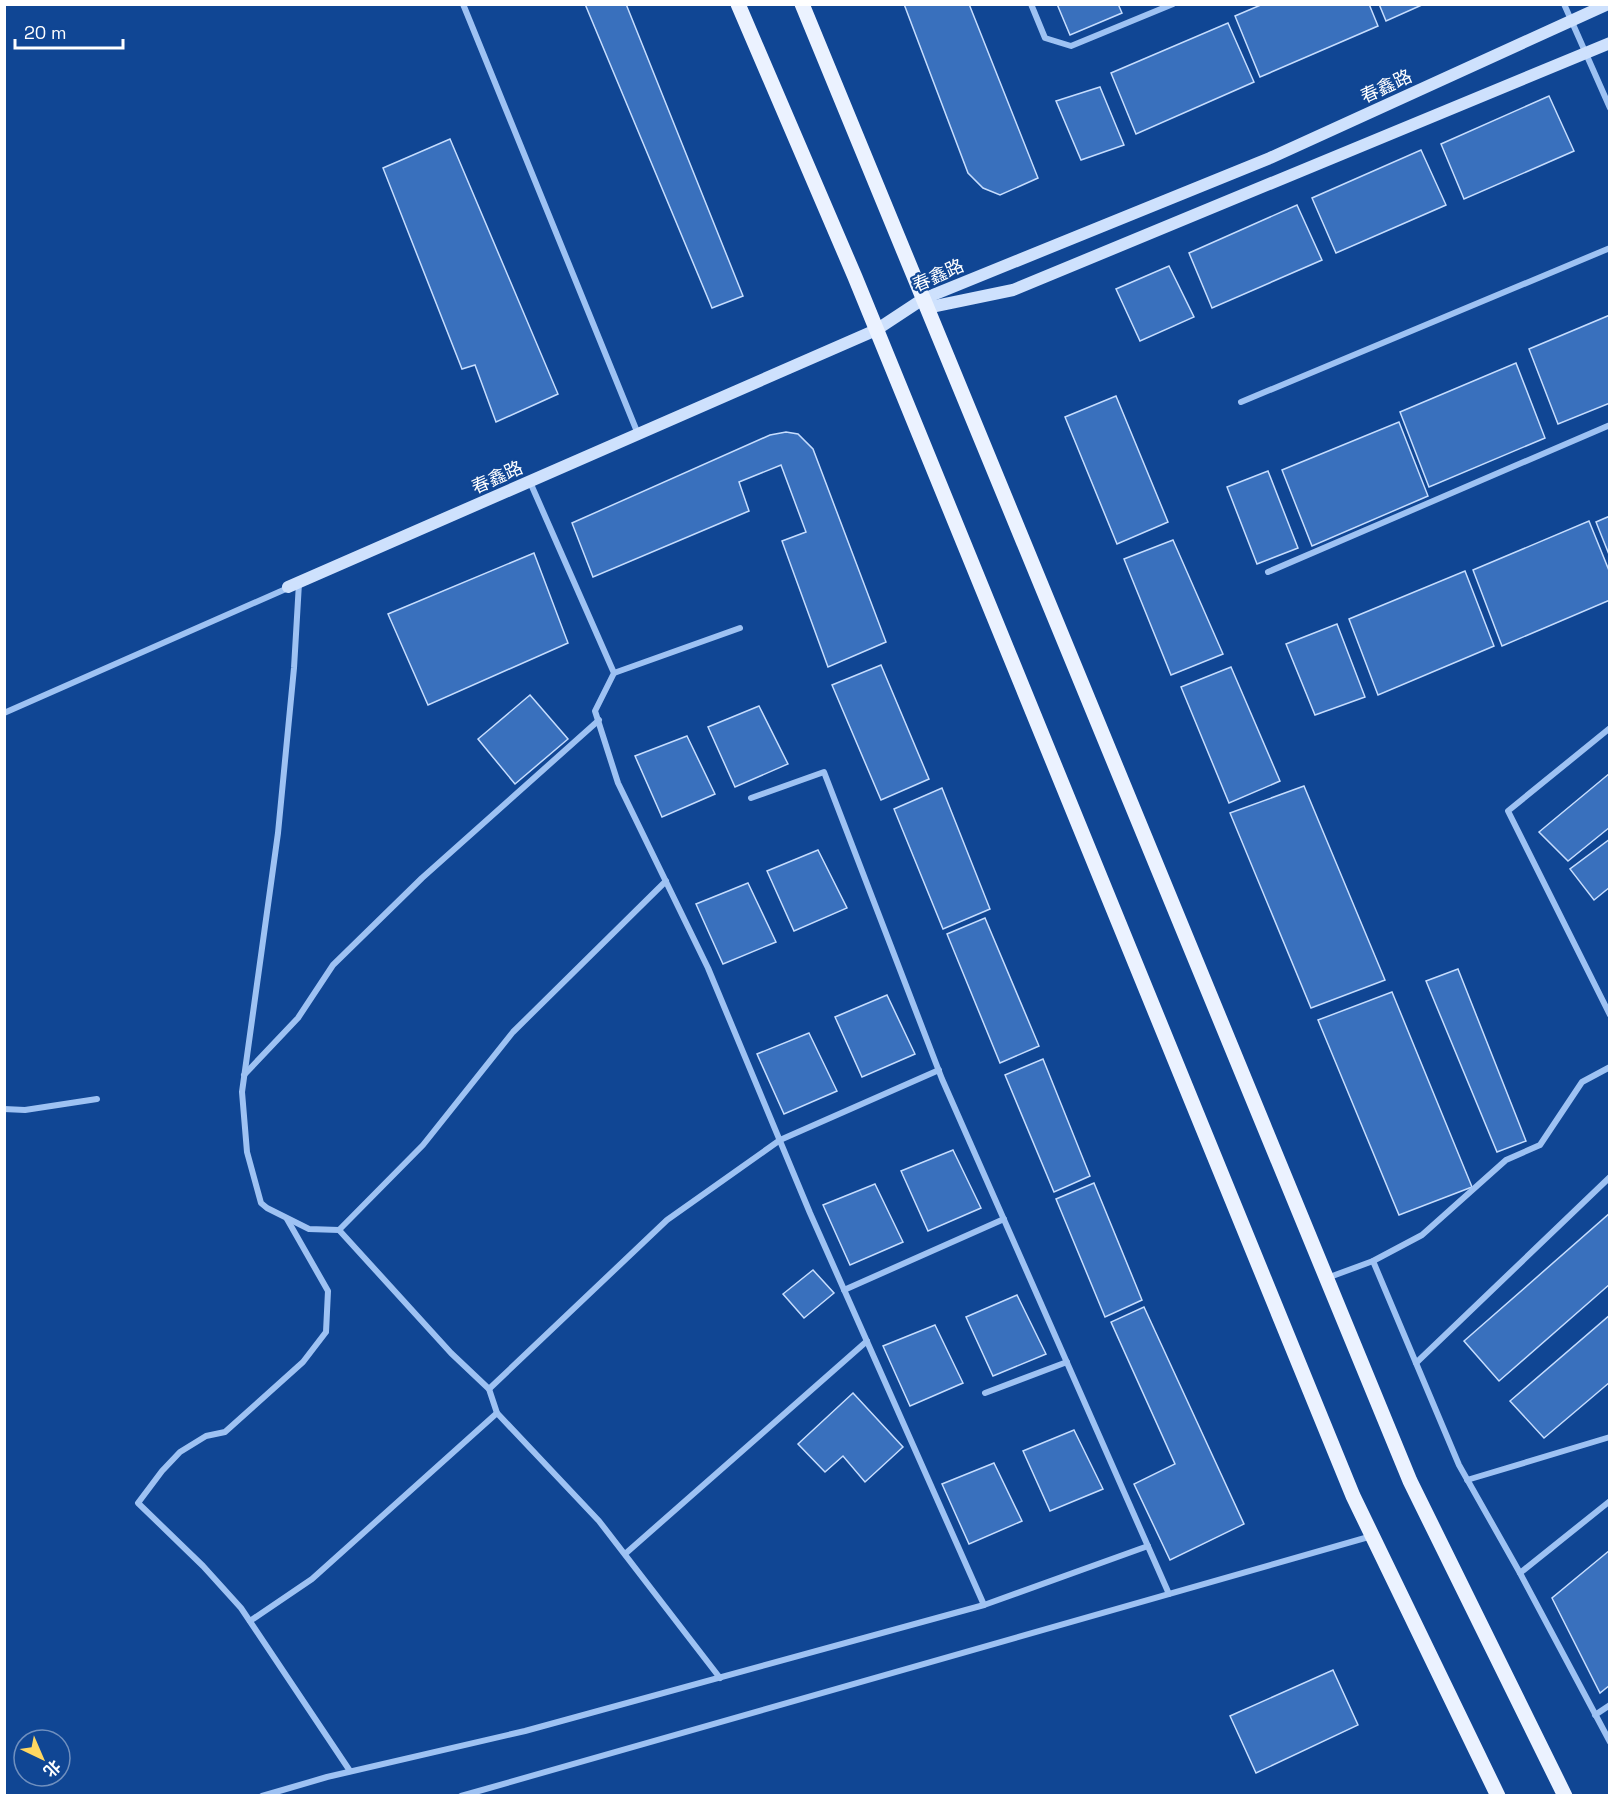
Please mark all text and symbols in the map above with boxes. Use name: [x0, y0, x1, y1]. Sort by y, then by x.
scale bar: [15, 12, 123, 50]
text: 20 m: [24, 21, 67, 44]
street label: 春鑫路: [1357, 64, 1415, 108]
street label: 春鑫路: [909, 254, 967, 296]
street label: 春鑫路: [468, 456, 526, 498]
north arrow: [12, 1728, 72, 1788]
text: 北: [39, 1755, 65, 1782]

